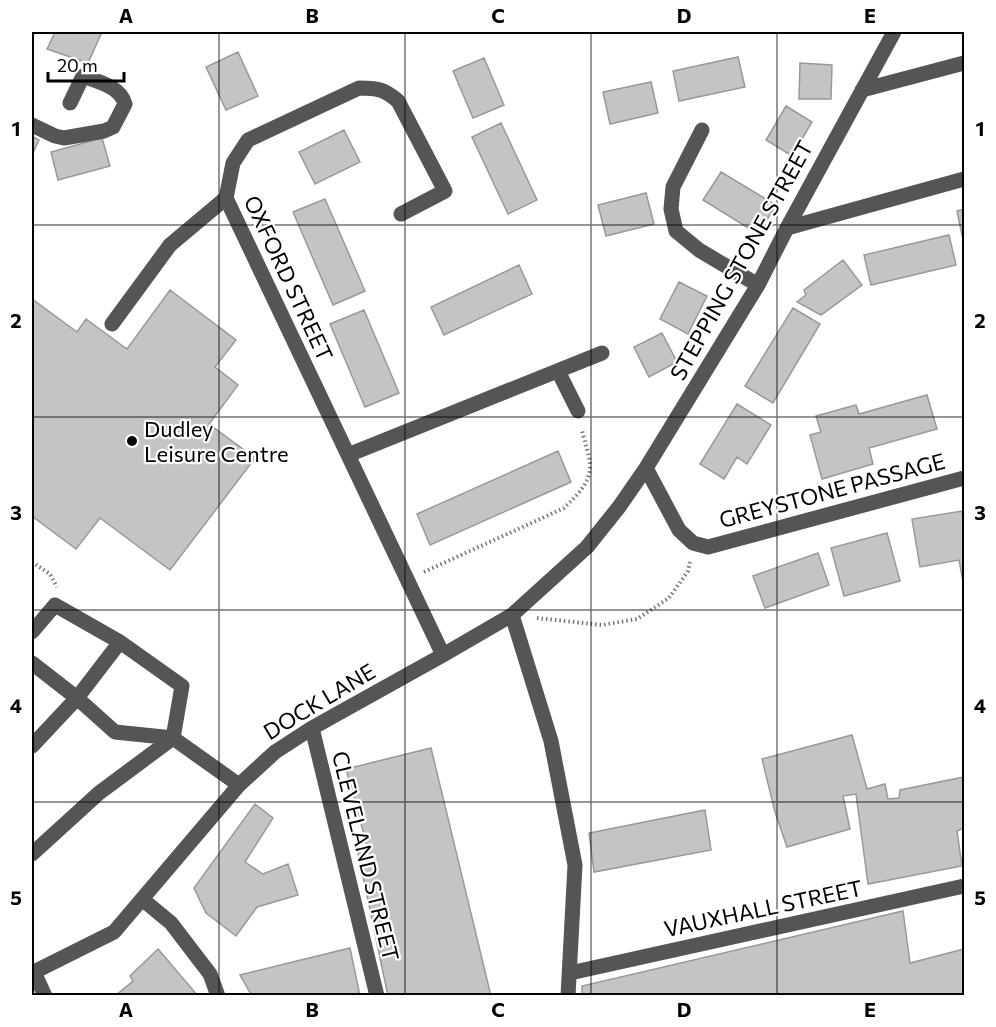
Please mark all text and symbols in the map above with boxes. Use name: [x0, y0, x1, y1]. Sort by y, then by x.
text: A: [119, 3, 133, 27]
text: B: [305, 3, 319, 27]
text: C: [491, 3, 505, 27]
text: D: [677, 3, 691, 27]
text: E: [864, 3, 876, 27]
scale bar: [48, 45, 124, 83]
text: 20 m: [57, 54, 98, 76]
text: 1: [11, 116, 21, 140]
text: 1: [975, 116, 985, 140]
street label: STEPPING STONE STREET: [664, 135, 818, 385]
street label: OXFORD STREET: [239, 191, 339, 365]
text: 2: [10, 308, 22, 332]
text: 2: [974, 308, 986, 332]
place label: Dudley Leisure Centre: [144, 415, 289, 467]
marker: Dudley Leisure Centre: [125, 434, 139, 448]
street label: GREYSTONE PASSAGE: [716, 447, 948, 533]
text: 3: [10, 500, 22, 524]
text: 3: [974, 500, 986, 524]
street label: DOCK LANE: [258, 657, 380, 745]
text: 4: [10, 693, 22, 717]
text: 4: [974, 693, 986, 717]
street label: CLEVELAND STREET: [327, 748, 405, 964]
street label: VAUXHALL STREET: [662, 874, 864, 942]
text: 5: [10, 885, 22, 909]
text: 5: [974, 885, 986, 909]
text: A: [119, 997, 133, 1021]
text: B: [305, 997, 319, 1021]
text: C: [491, 997, 505, 1021]
text: D: [677, 997, 691, 1021]
text: E: [864, 997, 876, 1021]

